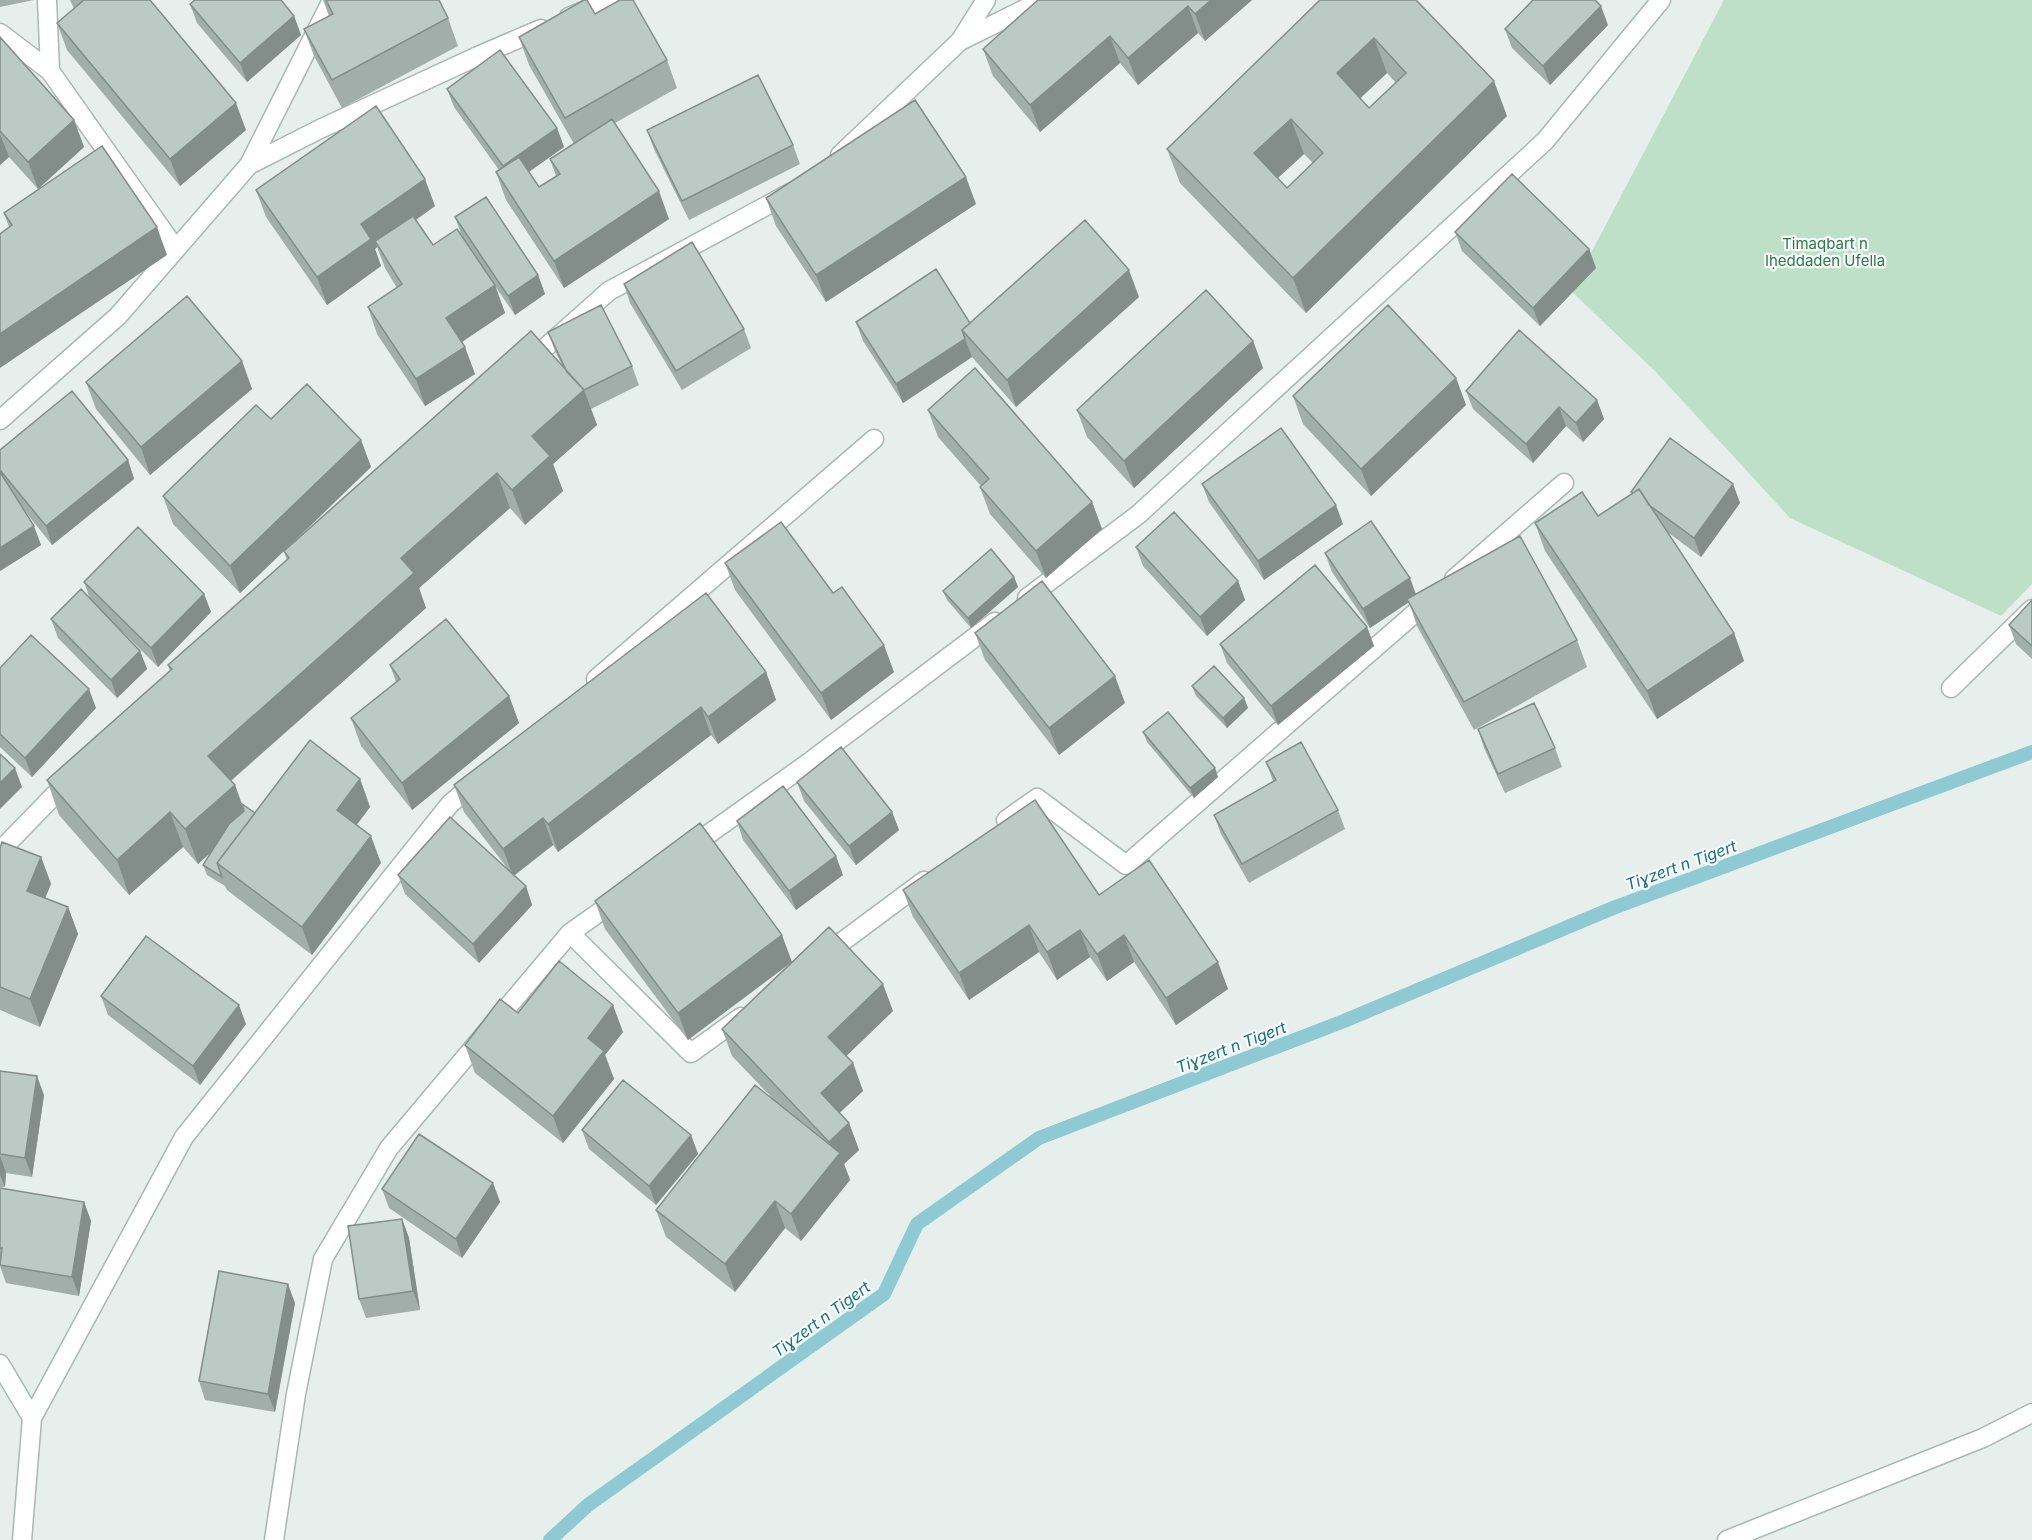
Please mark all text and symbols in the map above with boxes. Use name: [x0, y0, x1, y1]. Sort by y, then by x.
park label: Timaqbart n Iḥeddaden Ufella: [1765, 234, 1885, 270]
water label: Tiɣzert n Tigert: [1623, 835, 1740, 894]
water label: Tiɣzert n Tigert: [1173, 1017, 1290, 1077]
water label: Tiɣzert n Tigert: [768, 1276, 875, 1361]

